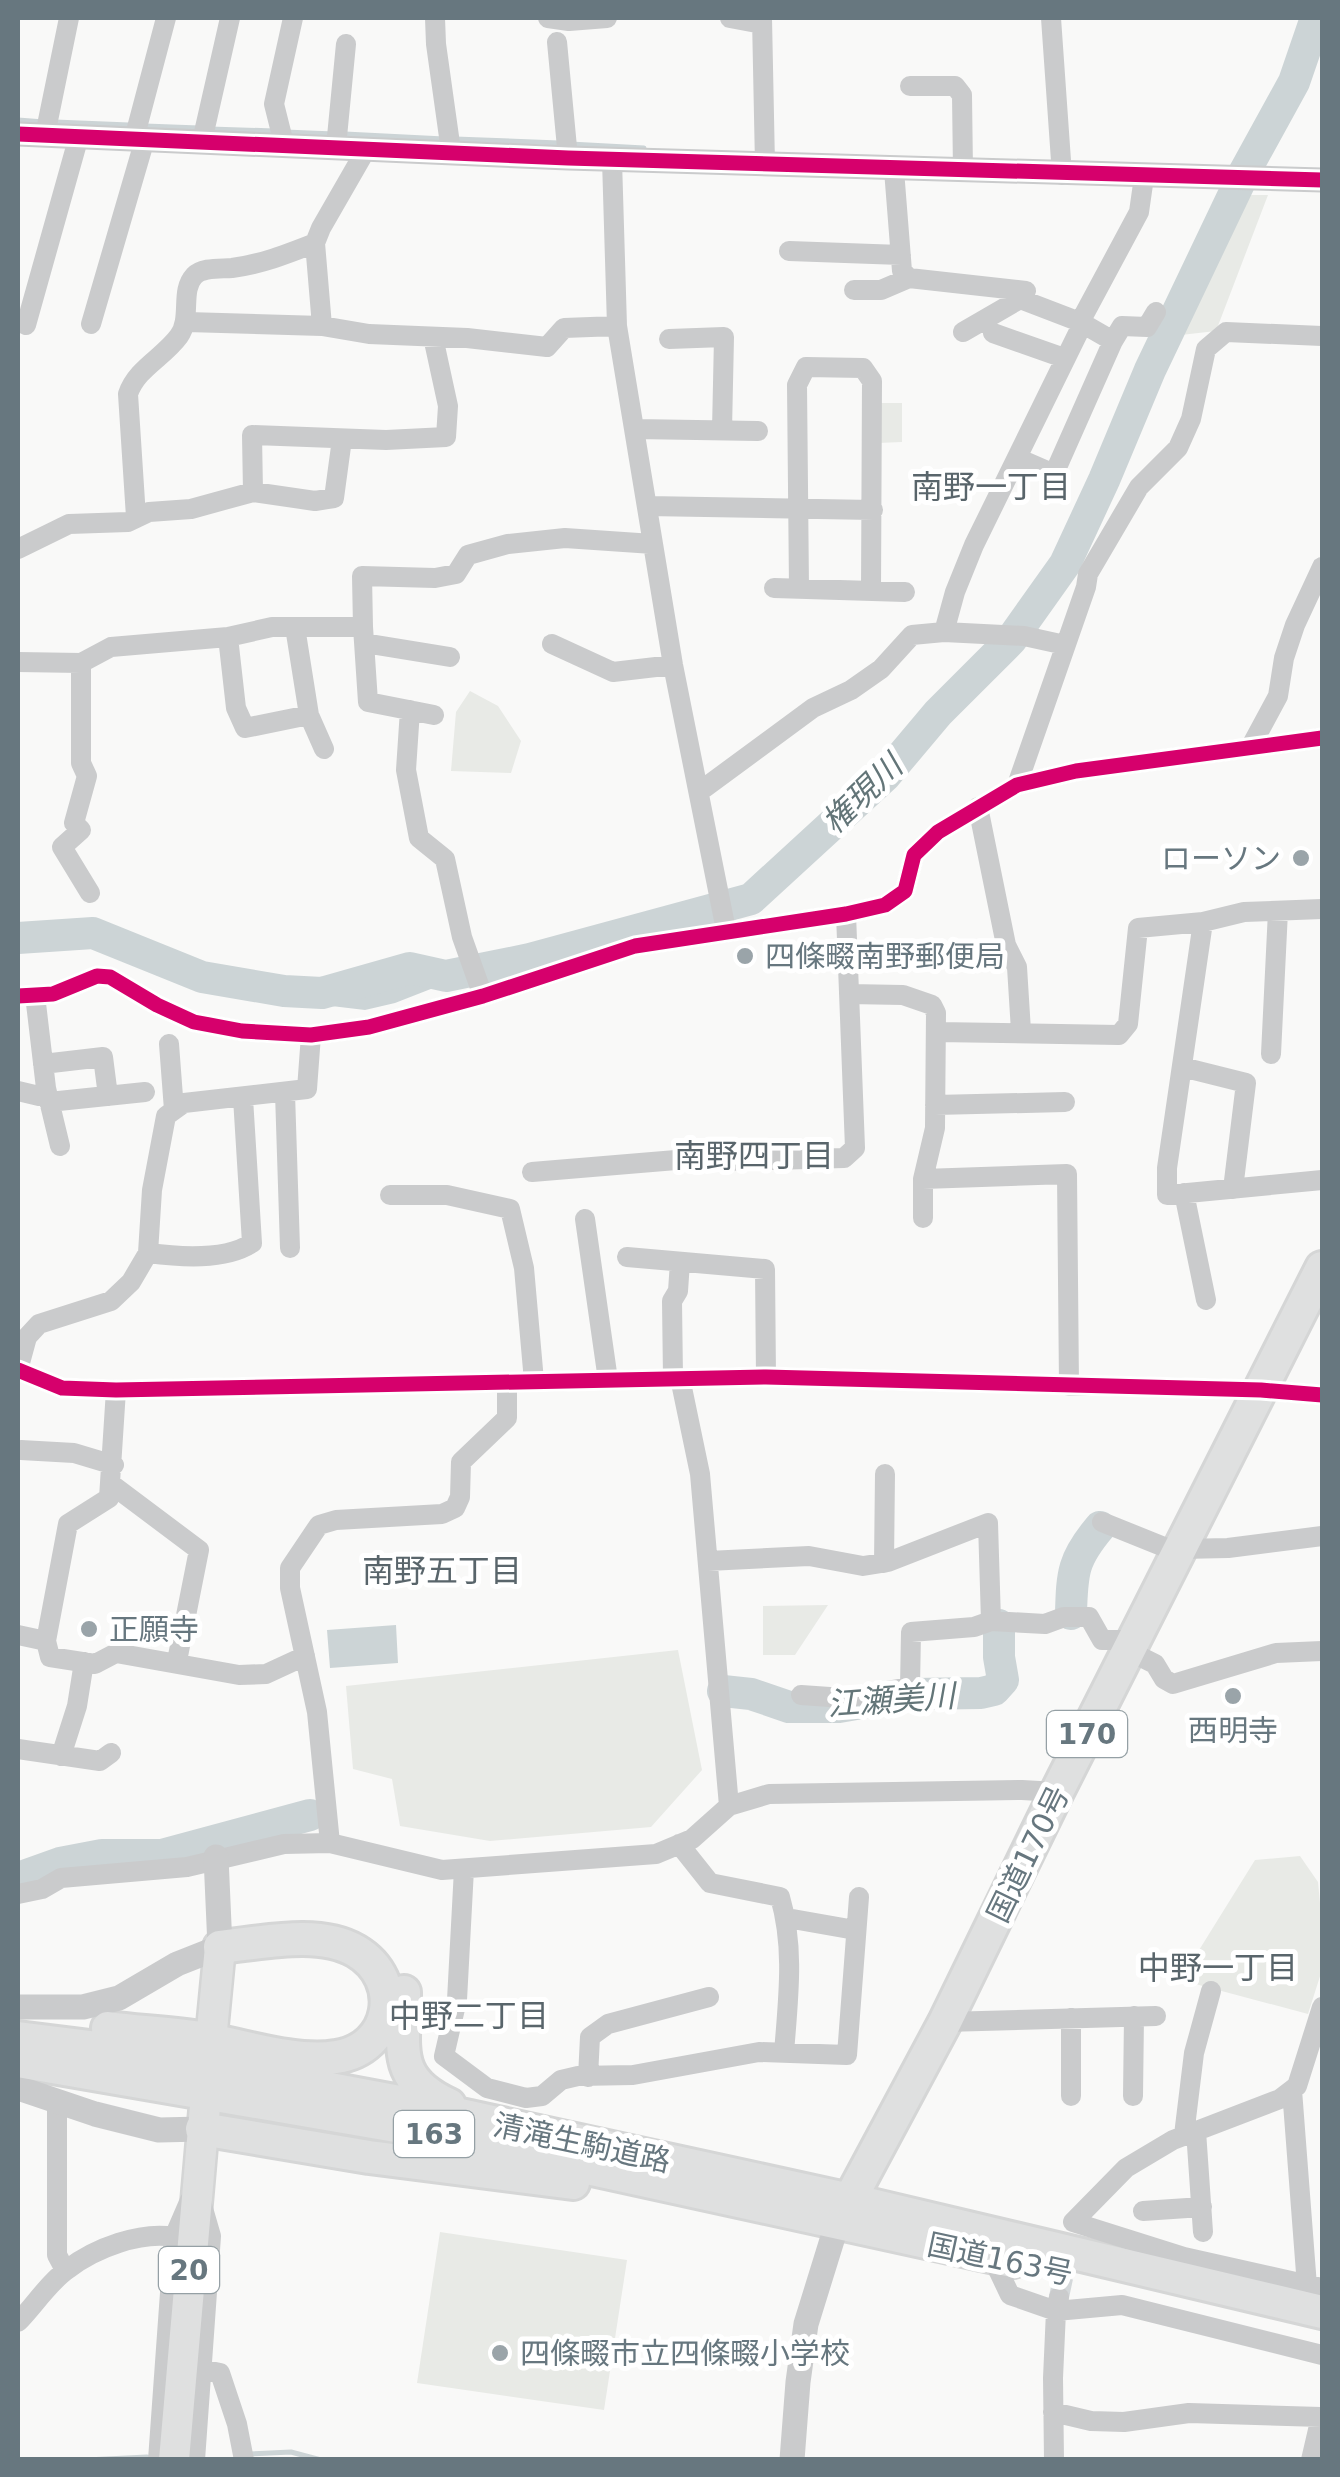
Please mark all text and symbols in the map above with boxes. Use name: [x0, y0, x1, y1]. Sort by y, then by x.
district label: 南野一丁目: [911, 468, 1071, 506]
water label: 権現川: [814, 745, 912, 841]
place label: ローソン: [1161, 841, 1281, 876]
marker: ローソン: [1290, 847, 1312, 869]
place label: 四條畷南野郵便局: [765, 939, 1005, 974]
marker: 四條畷南野郵便局: [734, 945, 756, 967]
district label: 南野四丁目: [674, 1137, 834, 1175]
district label: 南野五丁目: [362, 1552, 522, 1590]
place label: 正願寺: [109, 1612, 199, 1647]
marker: 正願寺: [78, 1618, 100, 1640]
water label: 江瀬美川: [826, 1676, 959, 1723]
marker: 西明寺: [1222, 1685, 1244, 1707]
road number: 170: [1047, 1711, 1127, 1757]
place label: 西明寺: [1188, 1713, 1278, 1748]
street label: 国道170号: [980, 1780, 1076, 1928]
district label: 中野一丁目: [1138, 1949, 1298, 1987]
district label: 中野二丁目: [389, 1997, 549, 2035]
street label: 清滝生駒道路: [490, 2107, 674, 2179]
road number: 163: [394, 2111, 474, 2157]
street label: 国道163号: [924, 2227, 1076, 2291]
road number: 20: [159, 2247, 219, 2293]
place label: 四條畷市立四條畷小学校: [520, 2336, 850, 2371]
marker: 四條畷市立四條畷小学校: [489, 2342, 511, 2364]

